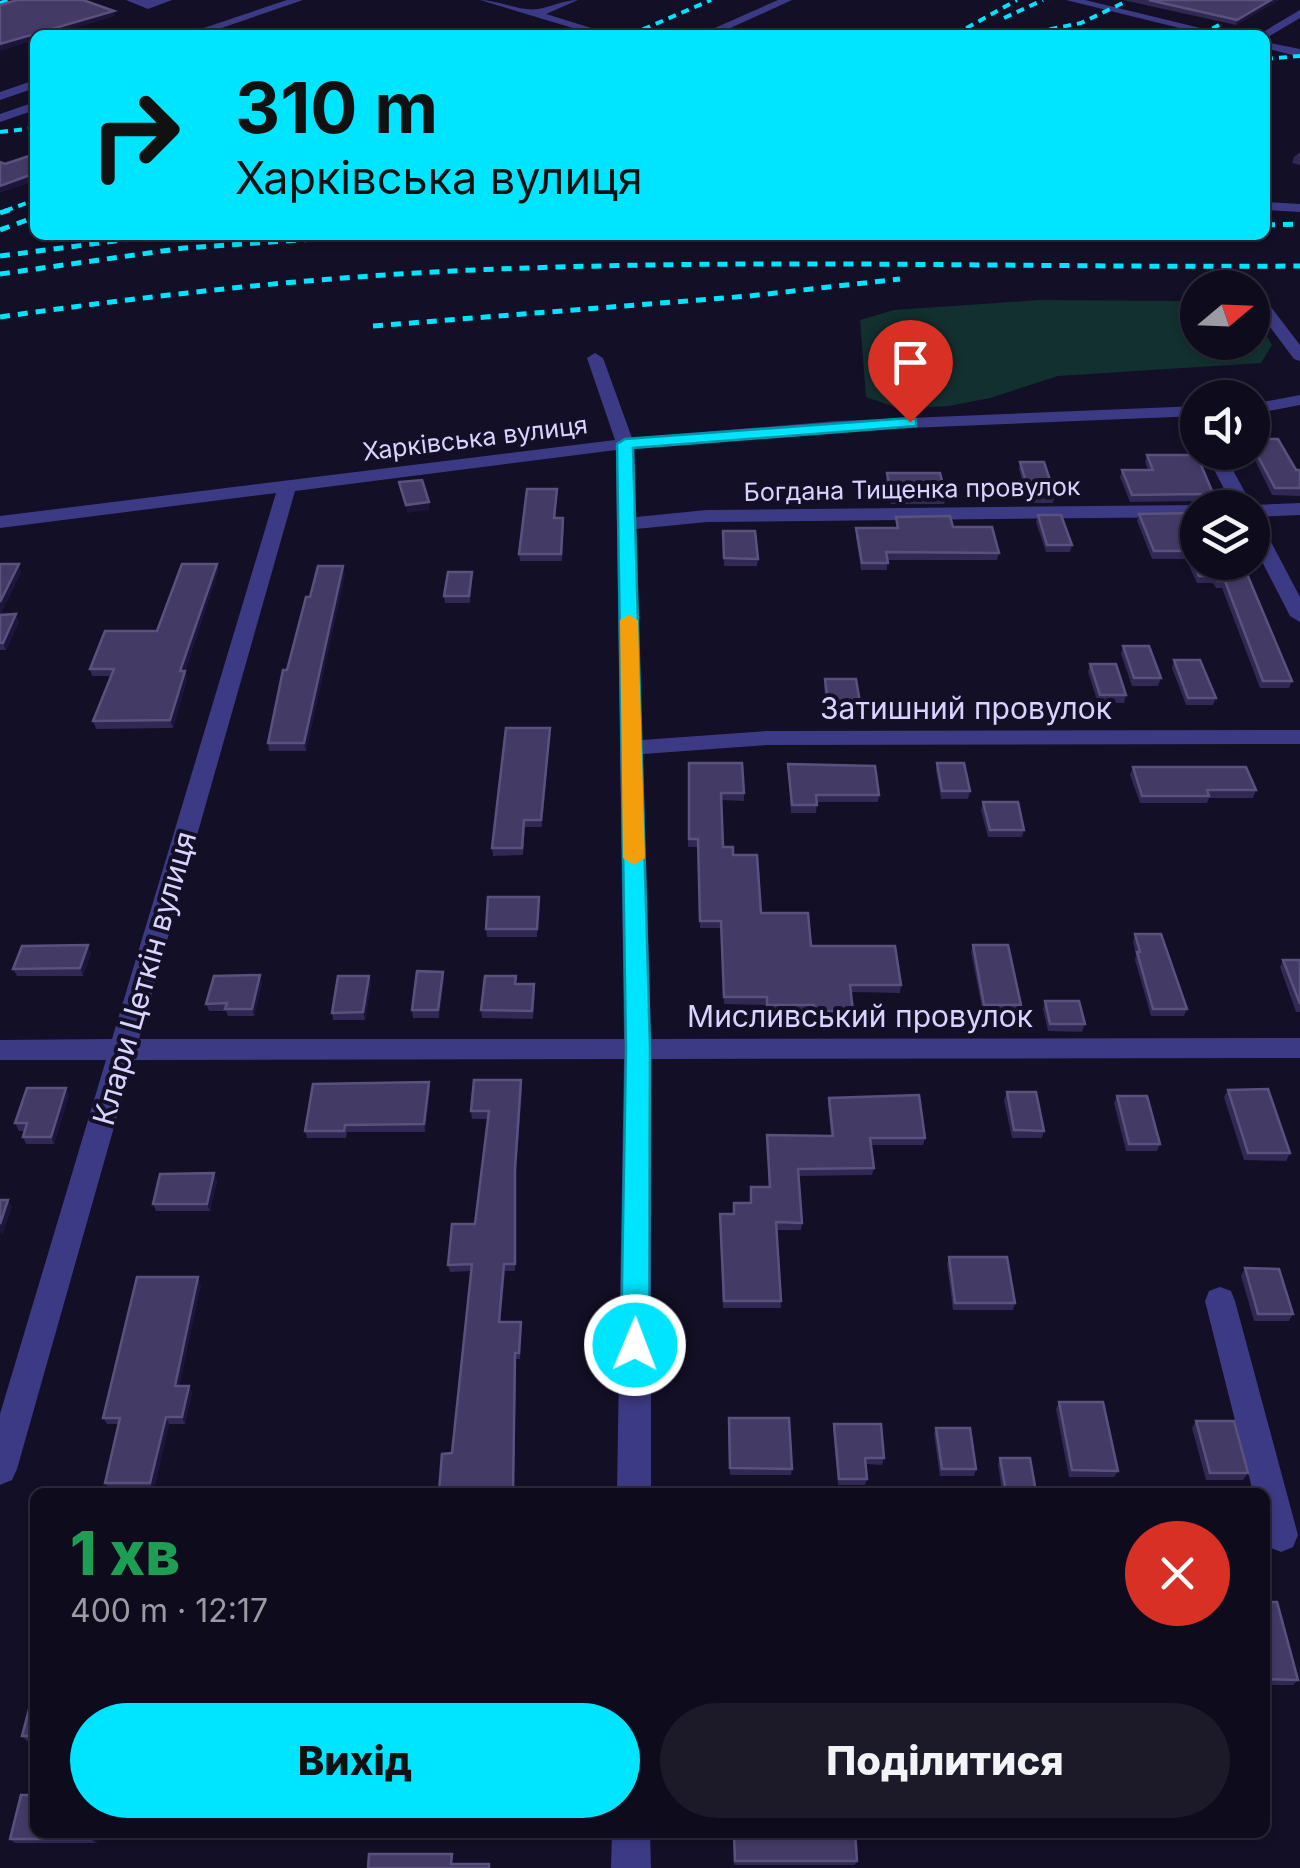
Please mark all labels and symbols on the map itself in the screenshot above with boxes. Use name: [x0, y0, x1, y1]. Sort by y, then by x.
north arrow: [1180, 270, 1270, 360]
pin: [868, 320, 953, 423]
street label: Харківська вулиця: [361, 409, 589, 467]
street label: Богдана Тищенка провулок: [743, 471, 1081, 507]
street label: Затишний провулок: [820, 690, 1112, 726]
street label: Клари Цеткін вулиця: [85, 827, 203, 1129]
street label: Мисливський провулок: [687, 998, 1033, 1034]
position arrow: [583, 1293, 687, 1397]

